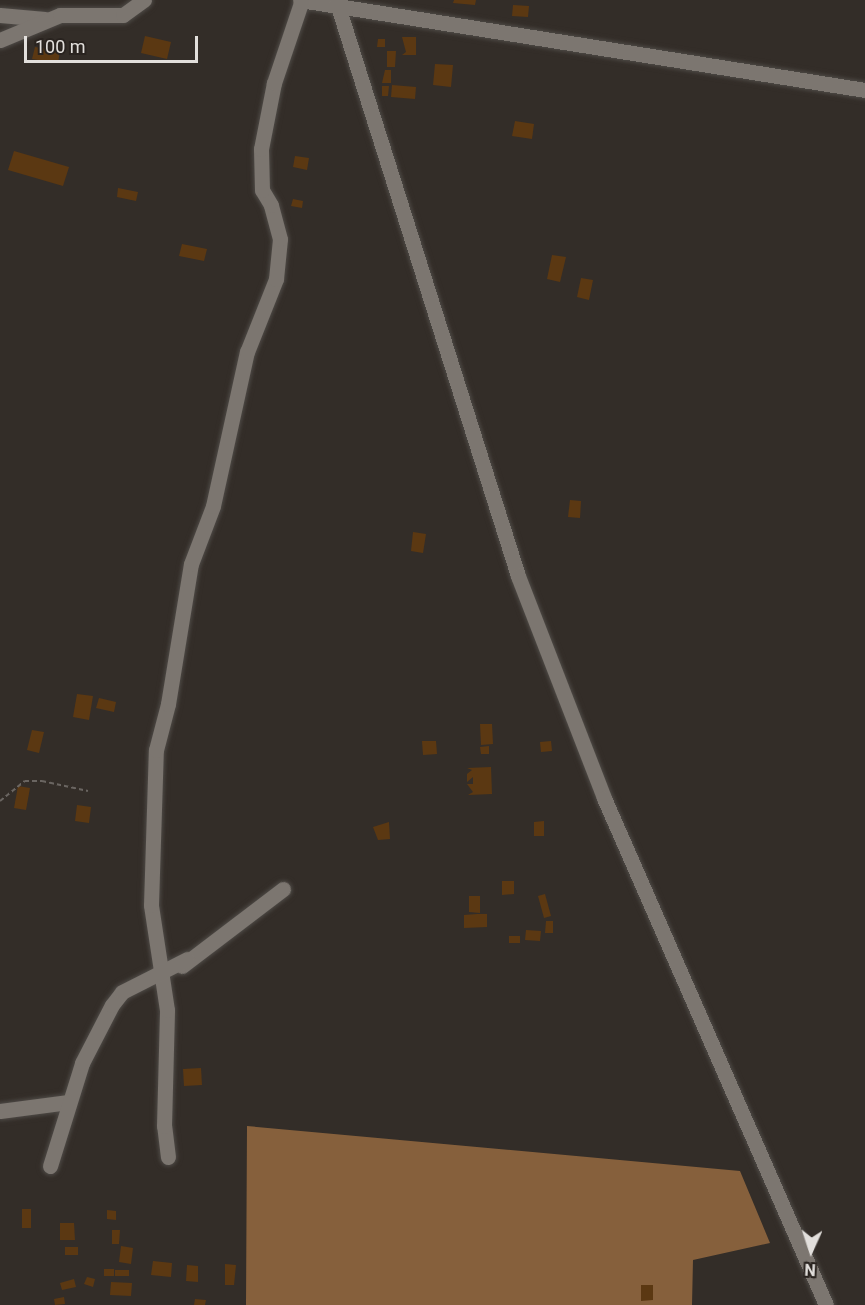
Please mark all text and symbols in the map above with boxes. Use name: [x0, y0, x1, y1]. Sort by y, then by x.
scale bar: [27, 24, 201, 62]
text: 100 m: [35, 36, 86, 57]
north arrow: [781, 1221, 841, 1281]
text: N: [804, 1260, 816, 1279]

